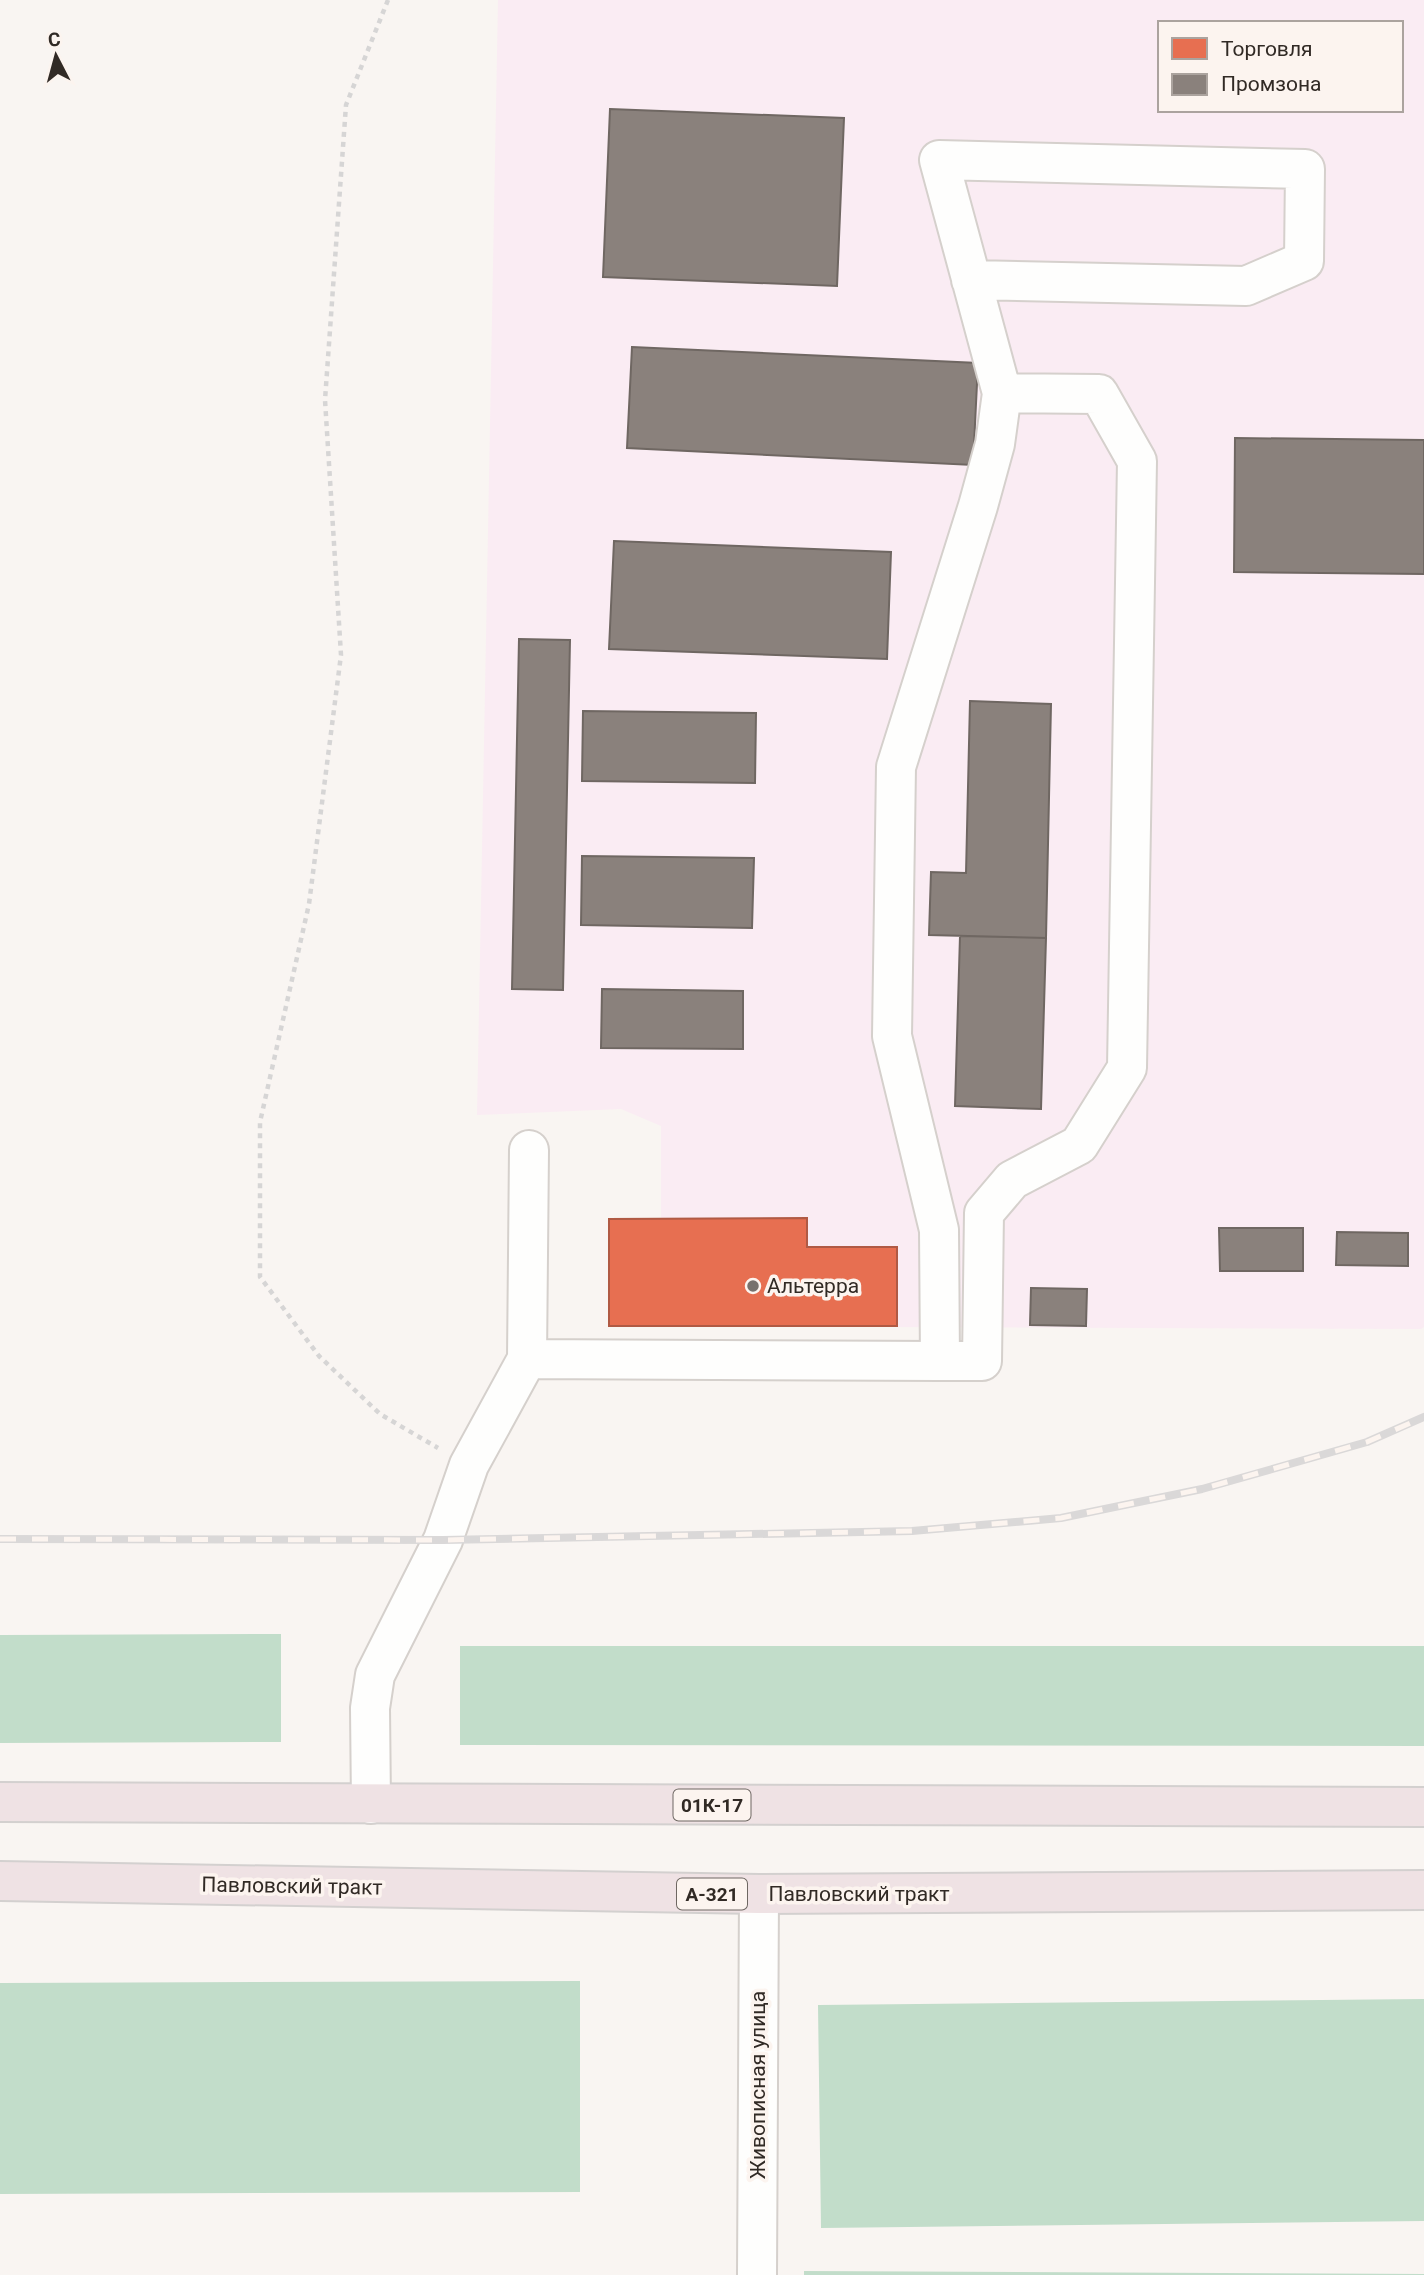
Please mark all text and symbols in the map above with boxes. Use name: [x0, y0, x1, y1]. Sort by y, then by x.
north arrow: [21, 21, 91, 91]
legend: [1158, 21, 1403, 112]
text: С: [47, 28, 62, 52]
text: Торговля: [1221, 37, 1313, 61]
text: Промзона: [1221, 72, 1322, 96]
place label: Альтерра: [767, 1274, 859, 1298]
marker: Альтерра: [745, 1278, 761, 1294]
road number: 01К-17: [674, 1789, 750, 1820]
street label: Павловский тракт: [201, 1872, 383, 1900]
road number: А-321: [677, 1878, 747, 1910]
street label: Павловский тракт: [768, 1882, 950, 1906]
street label: Живописная улица: [746, 1991, 770, 2179]

